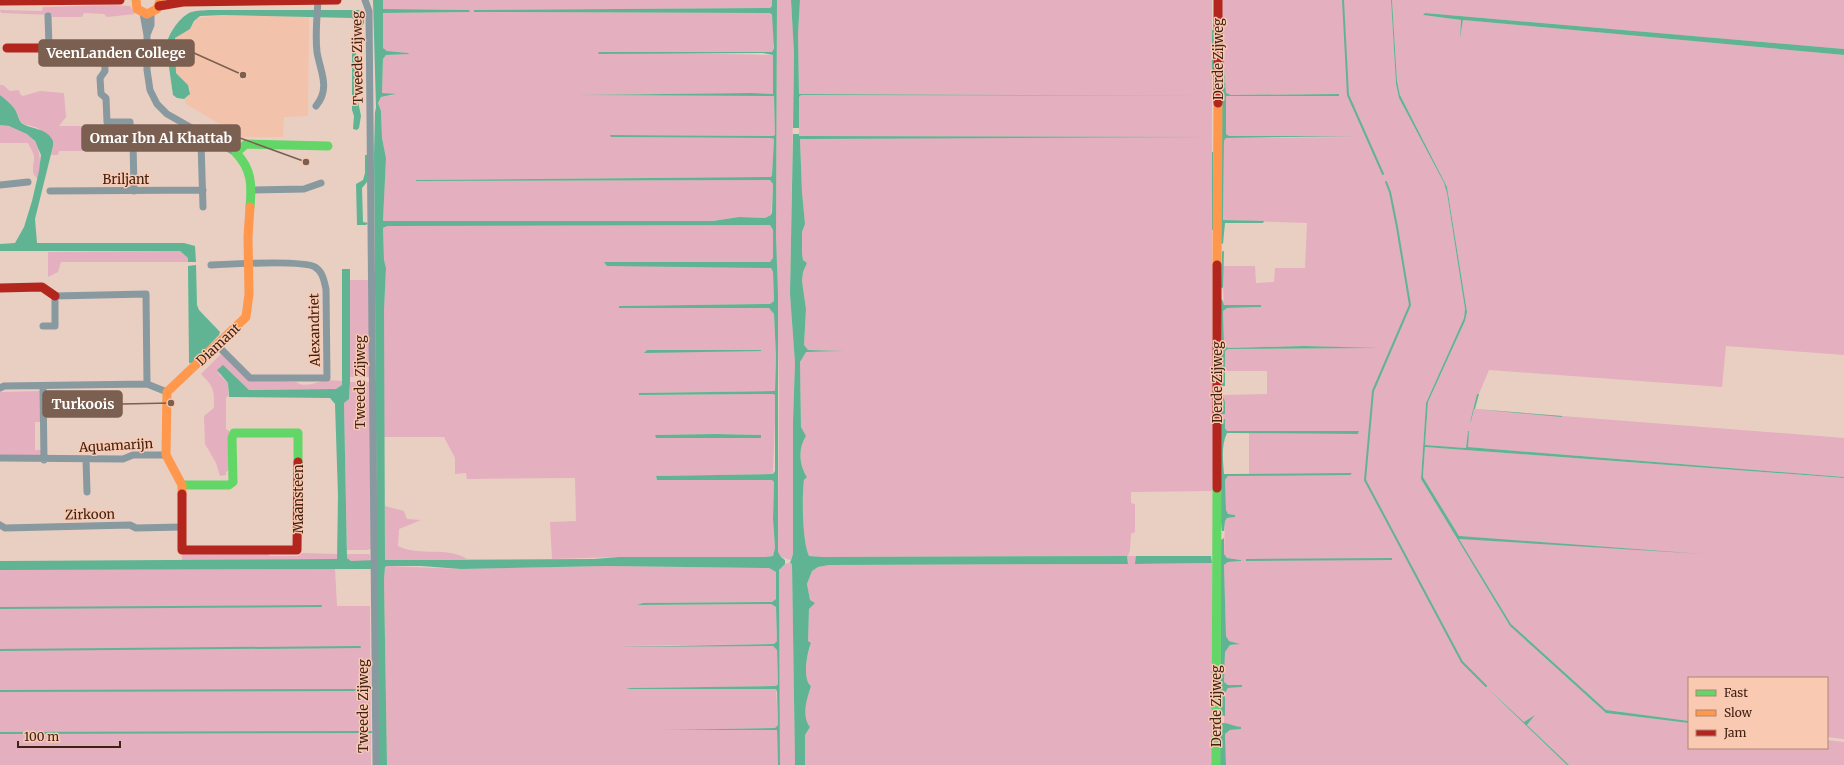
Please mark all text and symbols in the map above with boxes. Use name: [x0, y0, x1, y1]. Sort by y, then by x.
street label: Tweede Zijweg: [348, 11, 367, 105]
street label: Derde Zijweg: [1210, 18, 1227, 100]
callout: VeenLanden College: [39, 40, 194, 66]
text: VeenLanden College: [45, 44, 186, 62]
callout: Omar Ibn Al Khattab: [82, 125, 240, 151]
text: Omar Ibn Al Khattab: [90, 129, 233, 147]
street label: Briljant: [103, 171, 149, 188]
street label: Alexandriet: [305, 293, 324, 368]
street label: Diamant: [193, 320, 244, 369]
street label: Tweede Zijweg: [352, 335, 369, 429]
street label: Derde Zijweg: [1209, 341, 1226, 423]
callout: Turkoois: [43, 391, 122, 417]
text: Turkoois: [52, 395, 115, 413]
street label: Aquamarijn: [78, 435, 154, 456]
street label: Maansteen: [290, 464, 307, 534]
street label: Zirkoon: [65, 506, 116, 523]
street label: Tweede Zijweg: [355, 659, 372, 753]
street label: Derde Zijweg: [1208, 665, 1225, 747]
legend: [1688, 677, 1828, 749]
text: Fast: [1724, 685, 1748, 700]
text: Slow: [1724, 705, 1753, 720]
scale bar: [18, 723, 120, 749]
text: Jam: [1723, 725, 1747, 740]
text: 100 m: [24, 729, 59, 744]

